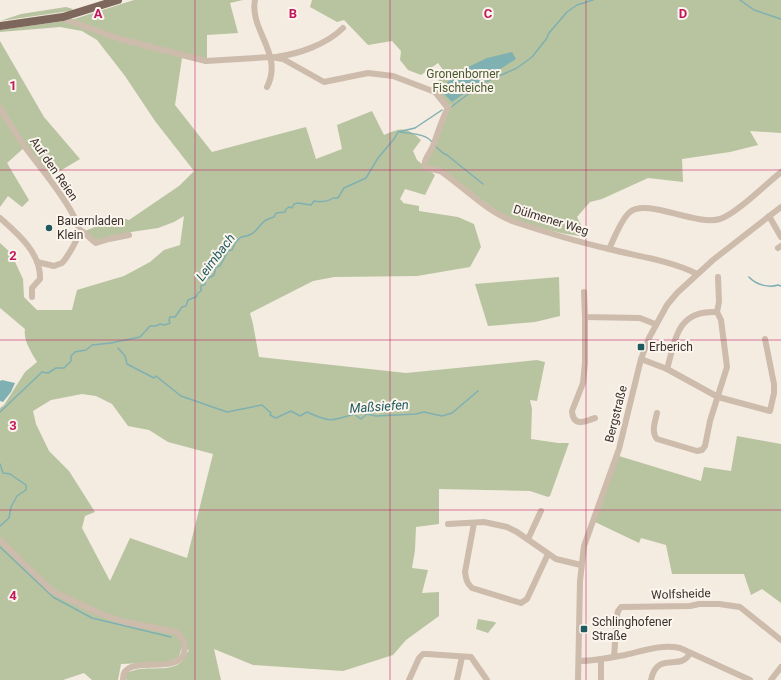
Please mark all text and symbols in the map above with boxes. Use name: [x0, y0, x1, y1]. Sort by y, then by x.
text: A: [94, 6, 103, 21]
text: B: [289, 6, 297, 21]
text: C: [484, 6, 493, 21]
text: D: [679, 6, 687, 21]
park label: Gronenborner Fischteiche: [426, 67, 500, 95]
text: 1: [9, 78, 17, 93]
street label: Auf den Reien: [27, 135, 81, 203]
street label: Dülmener Weg: [512, 202, 590, 238]
place label: Bauernladen Klein: [57, 214, 124, 242]
marker: Bauernladen Klein: [44, 223, 54, 233]
water label: Leimbach: [193, 231, 238, 284]
text: 2: [9, 248, 17, 263]
place label: Erberich: [649, 340, 693, 354]
marker: Erberich: [636, 342, 646, 352]
street label: Bergstraße: [602, 384, 630, 444]
water label: Maßsiefen: [349, 397, 409, 416]
text: 3: [9, 418, 17, 433]
street label: Wolfsheide: [651, 586, 711, 602]
text: 4: [9, 588, 17, 603]
place label: Schlinghofener Straße: [592, 615, 672, 643]
marker: Schlinghofener Straße: [579, 624, 589, 634]

